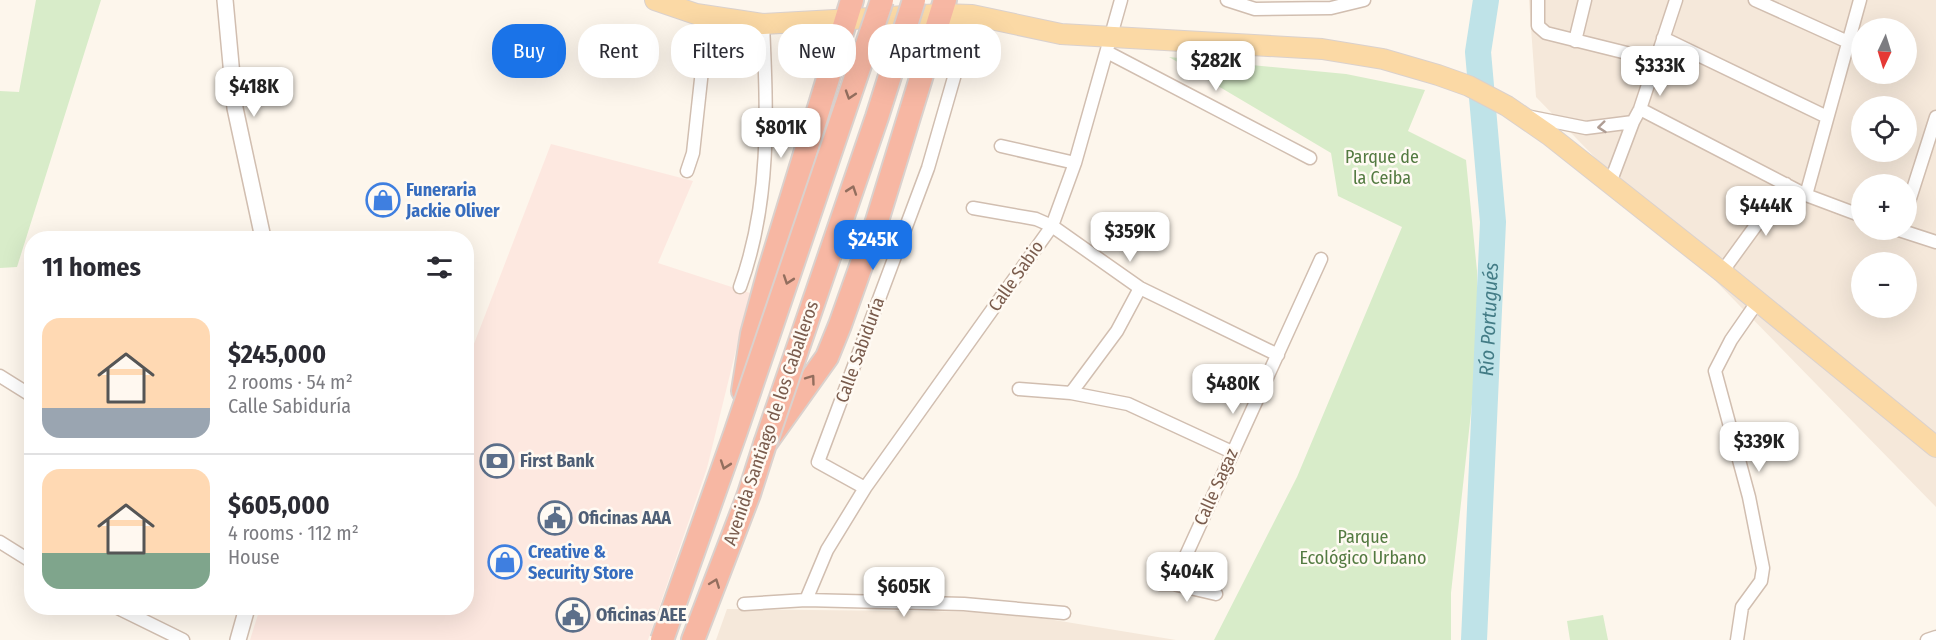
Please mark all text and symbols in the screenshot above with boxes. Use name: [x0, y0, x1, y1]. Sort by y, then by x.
north arrow: [1851, 18, 1917, 84]
map controls: [1851, 18, 1917, 318]
chip: Buy: [492, 24, 566, 78]
chip: Rent: [578, 24, 659, 78]
chip: Filters: [671, 24, 766, 78]
chip: New: [778, 24, 856, 78]
chip: Apartment: [868, 24, 1001, 78]
pin: $282K: [1174, 41, 1258, 92]
pin: $333K: [1618, 46, 1702, 97]
text: $282K: [1191, 48, 1241, 72]
text: $333K: [1635, 53, 1685, 77]
pin: $418K: [212, 67, 296, 118]
text: $418K: [229, 74, 279, 98]
one-way arrow: [845, 89, 858, 100]
button: locate: [1851, 96, 1917, 162]
pin: $801K: [739, 108, 823, 159]
text: $801K: [755, 115, 807, 139]
one-way arrow: [1597, 120, 1606, 132]
park label: Parque de la Ceiba: [1345, 146, 1419, 189]
button: +: [1851, 174, 1917, 240]
place label: Funeraria Jackie Oliver: [405, 179, 500, 222]
shop icon: Funeraria Jackie Oliver: [365, 182, 401, 218]
one-way arrow: [845, 185, 858, 196]
pin: $444K: [1724, 186, 1808, 237]
text: $444K: [1740, 193, 1792, 217]
pin: $359K: [1088, 212, 1172, 263]
text: $359K: [1105, 219, 1155, 243]
pin: $245K: [831, 220, 915, 271]
text: $245K: [848, 227, 898, 251]
street label: Calle Sabio: [984, 236, 1048, 316]
icon: filters: [423, 251, 456, 284]
text: 11 homes: [42, 252, 141, 283]
button: −: [1851, 252, 1917, 318]
water label: Río Portugués: [1474, 261, 1503, 377]
one-way arrow: [783, 274, 796, 285]
street label: Calle Sabiduría: [831, 294, 889, 406]
street label: Avenida Santiago de los Caballeros: [719, 298, 823, 548]
text: $245,000: [228, 339, 326, 370]
icon: home: [90, 342, 162, 414]
pin: $480K: [1191, 364, 1275, 415]
text: 2 rooms · 54 m²: [228, 370, 353, 394]
text: $480K: [1206, 371, 1260, 395]
one-way arrow: [804, 374, 815, 385]
text: Calle Sabiduría: [228, 394, 351, 418]
pin: $339K: [1717, 422, 1801, 473]
text: $339K: [1734, 429, 1784, 453]
bank icon: First Bank: [479, 443, 515, 479]
street label: Calle Sagaz: [1189, 445, 1243, 529]
place label: First Bank: [520, 450, 595, 472]
one-way arrow: [719, 459, 732, 470]
text: $605,000: [228, 490, 330, 521]
icon: home: [90, 493, 162, 565]
public building icon: Oficinas AAA: [537, 500, 573, 536]
place label: Oficinas AAA: [578, 507, 671, 529]
text: 4 rooms · 112 m²: [228, 521, 359, 545]
park label: Parque Ecológico Urbano: [1299, 526, 1427, 569]
place label: Creative & Security Store: [528, 541, 634, 584]
shop icon: Creative & Security Store: [487, 544, 523, 580]
text: House: [228, 545, 280, 569]
pin: $404K: [1145, 552, 1229, 603]
text: $404K: [1160, 559, 1214, 583]
pin: $605K: [862, 567, 946, 618]
text: $605K: [878, 574, 930, 598]
one-way arrow: [707, 578, 720, 589]
public building icon: Oficinas AEE: [555, 597, 591, 633]
place label: Oficinas AEE: [596, 604, 687, 626]

